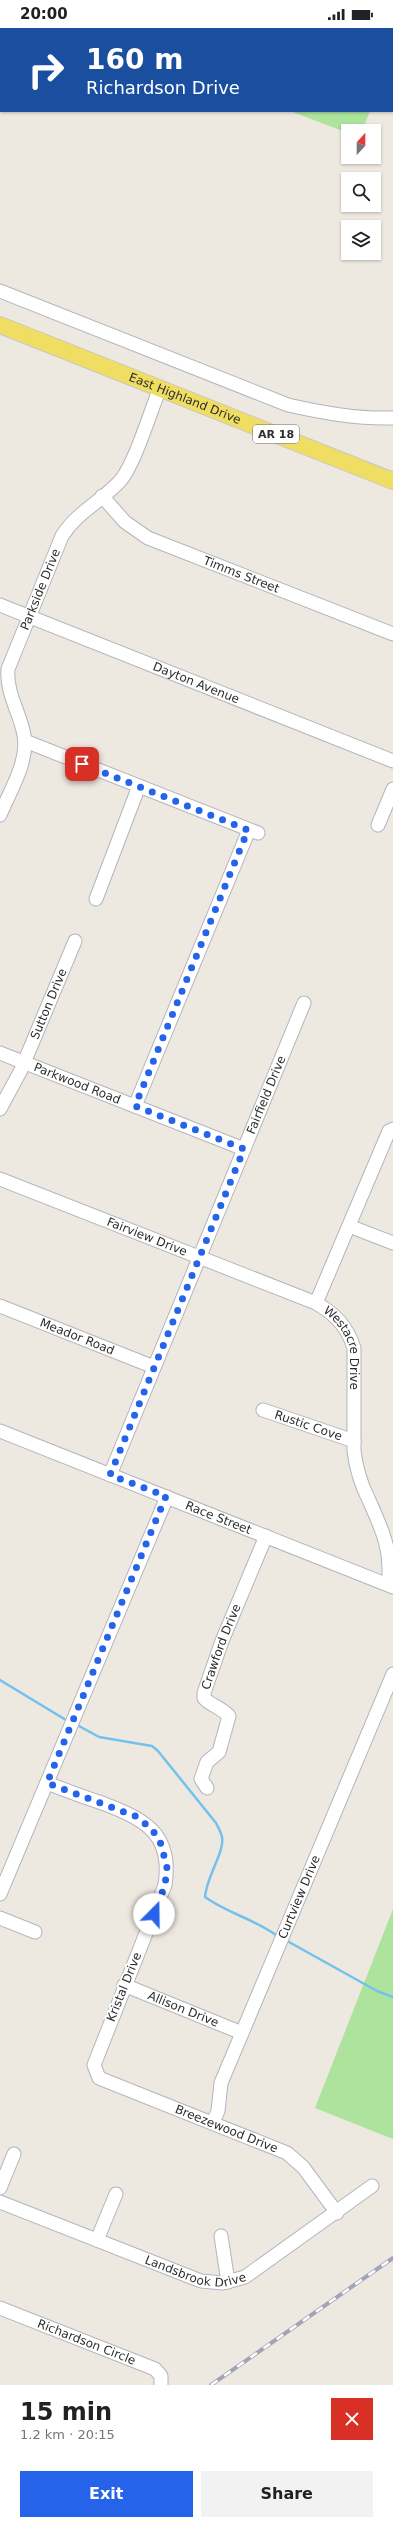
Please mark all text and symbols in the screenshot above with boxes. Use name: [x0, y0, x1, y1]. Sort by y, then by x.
text: 20:00: [20, 5, 68, 23]
text: 160 m: [86, 43, 183, 76]
icon: right: [20, 44, 72, 96]
text: Richardson Drive: [86, 77, 240, 98]
north arrow: [341, 124, 381, 164]
map controls: [341, 124, 381, 260]
button: search: [341, 172, 381, 212]
button: layers: [341, 220, 381, 260]
street label: East Highland Drive: [127, 370, 243, 427]
road number: AR 18: [253, 425, 299, 443]
street label: Parkside Drive: [18, 547, 63, 632]
street label: Timms Street: [200, 553, 282, 596]
street label: Dayton Avenue: [151, 659, 241, 706]
pin: [65, 747, 99, 781]
icon: arrive: [71, 753, 93, 775]
street label: Sutton Drive: [28, 966, 70, 1041]
street label: Fairfield Drive: [244, 1054, 289, 1136]
street label: Parkwood Road: [32, 1060, 123, 1107]
street label: Fairview Drive: [105, 1215, 189, 1259]
street label: Westacre Drive: [321, 1303, 361, 1390]
street label: Meador Road: [38, 1316, 116, 1358]
street label: Rustic Cove: [273, 1407, 344, 1443]
street label: Race Street: [183, 1498, 254, 1537]
street label: Crawford Drive: [199, 1602, 244, 1691]
street label: Curtview Drive: [275, 1853, 323, 1941]
position arrow: [133, 1893, 175, 1935]
street label: Kristal Drive: [104, 1950, 144, 2024]
street label: Allison Drive: [146, 1988, 221, 2030]
street label: Breezewood Drive: [173, 2102, 280, 2156]
street label: Landsbrook Drive: [143, 2253, 248, 2290]
street label: Richardson Circle: [35, 2316, 138, 2368]
text: 15 min: [20, 2398, 112, 2426]
button: close: [331, 2398, 373, 2440]
text: 1.2 km · 20:15: [20, 2427, 115, 2442]
button: Exit: [20, 2471, 193, 2517]
button: Share: [201, 2471, 373, 2517]

